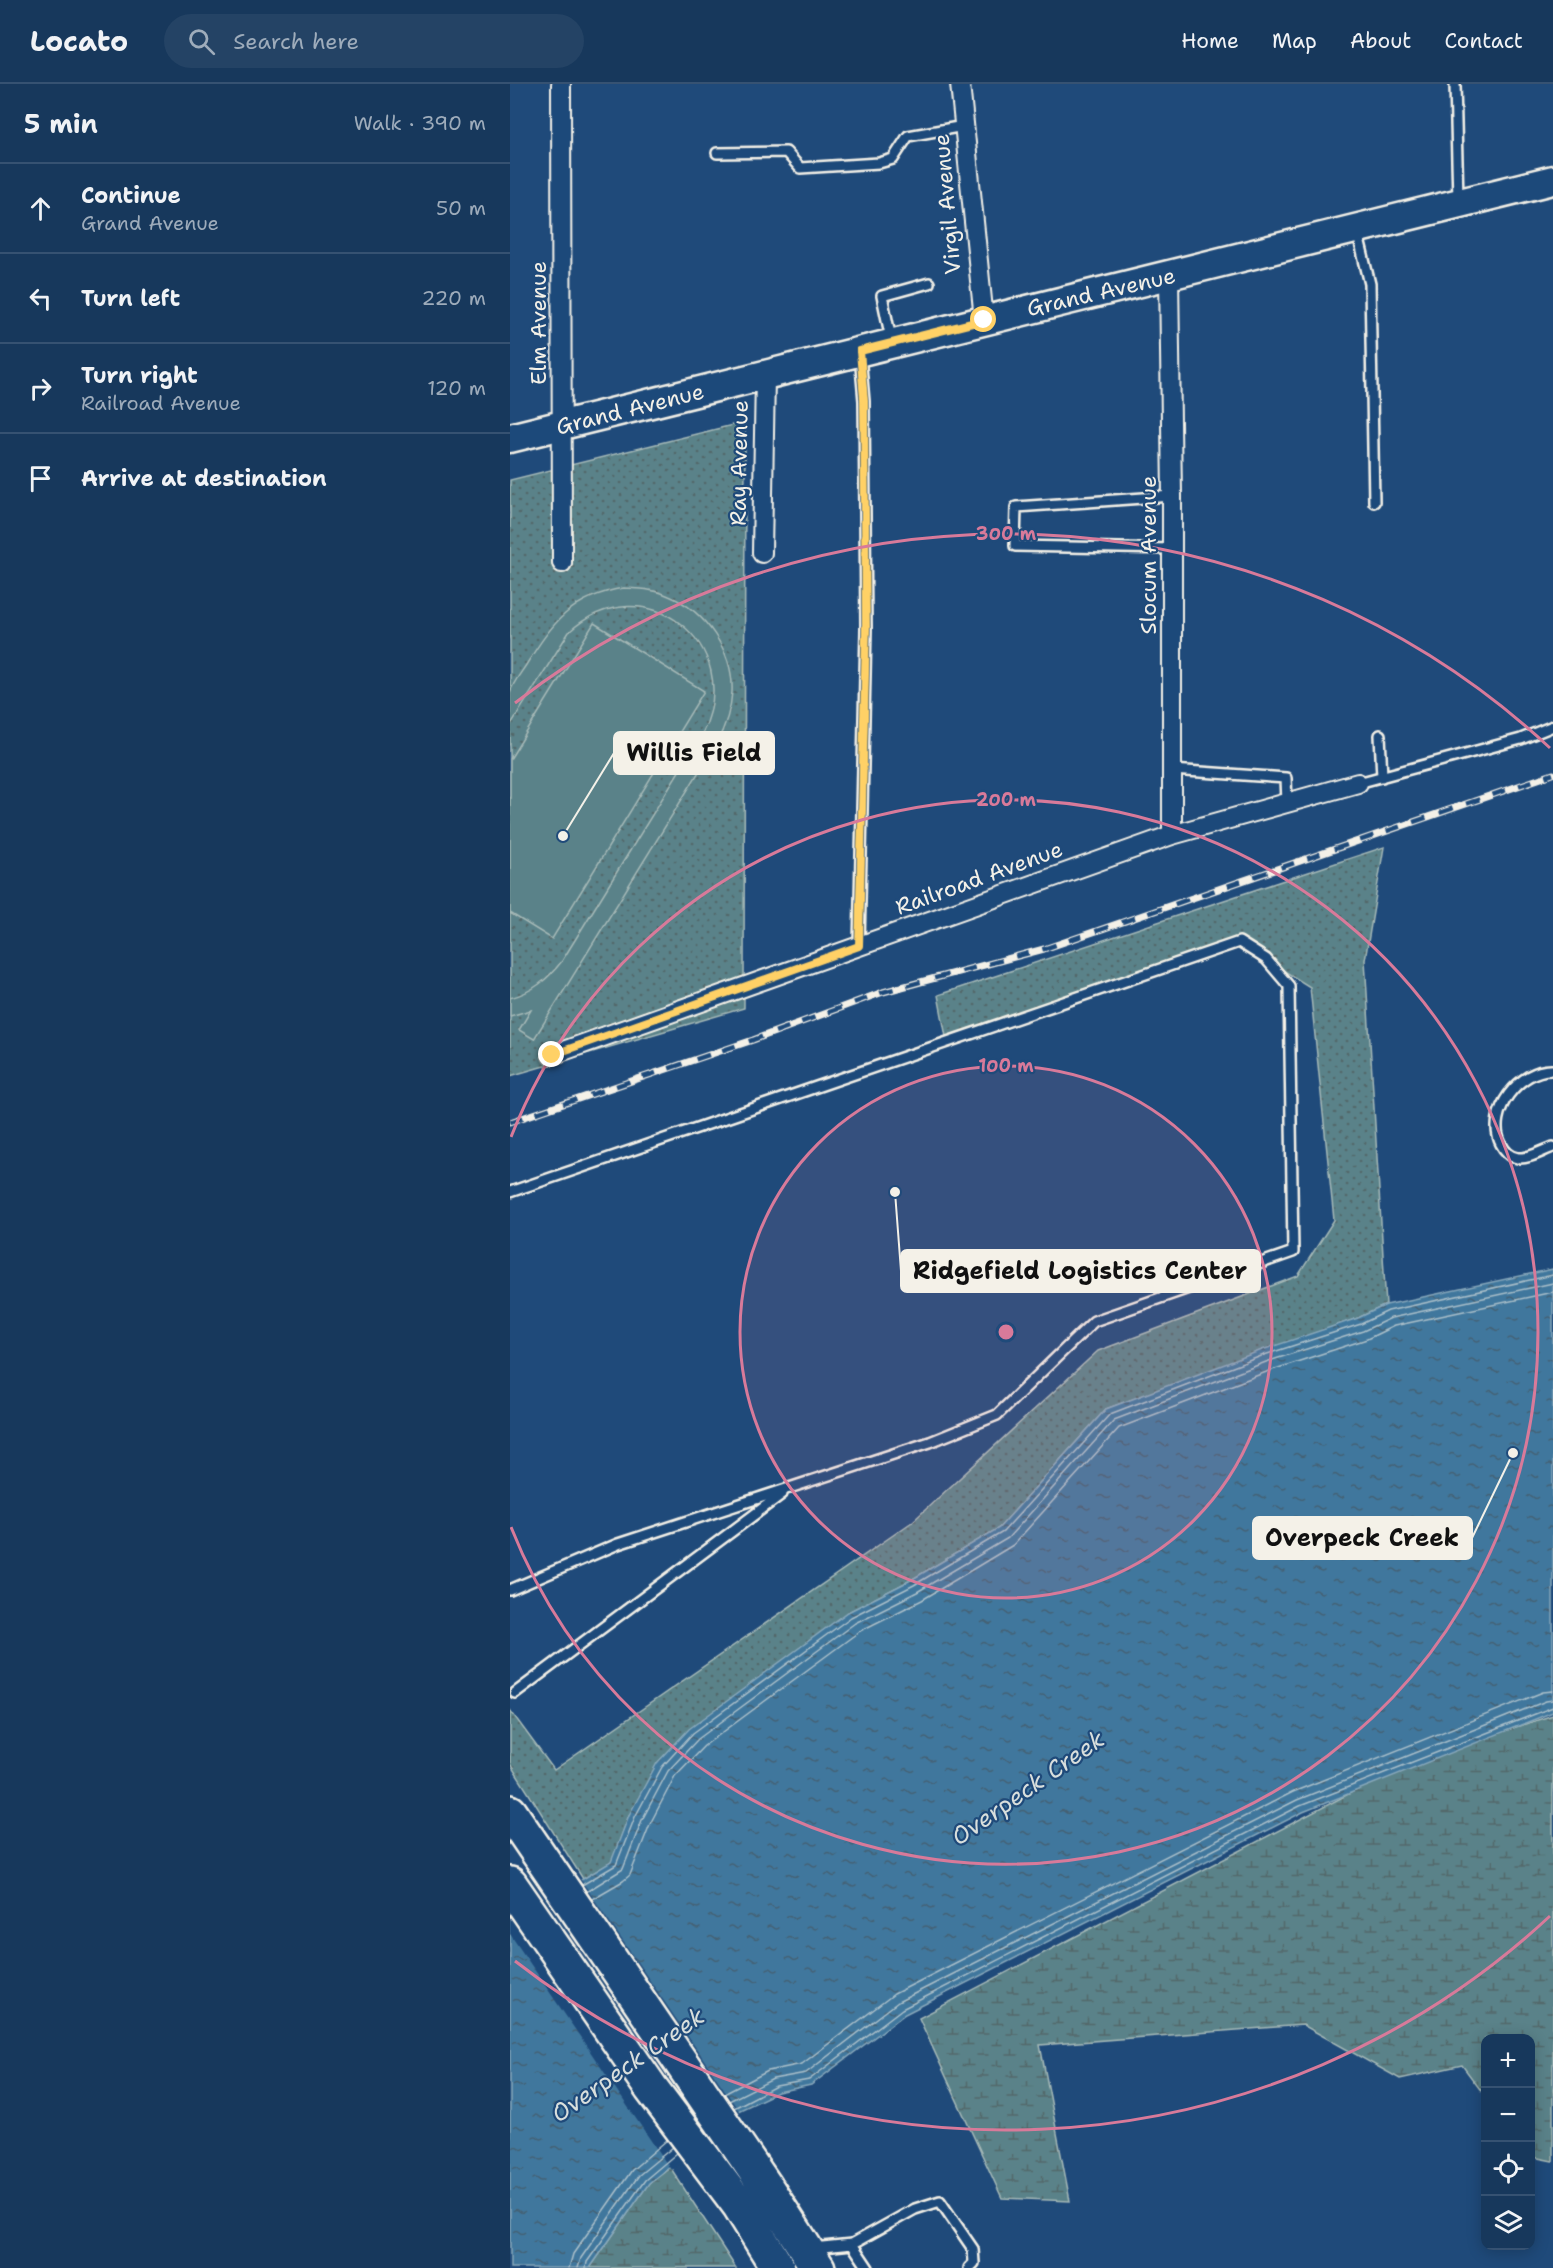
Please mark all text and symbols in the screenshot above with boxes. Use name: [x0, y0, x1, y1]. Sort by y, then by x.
search box: [164, 14, 584, 68]
text: Locato: [30, 22, 128, 60]
icon: search: [185, 25, 218, 58]
text: Search here: [233, 27, 359, 56]
text: Home: [1181, 27, 1239, 55]
text: Map: [1272, 27, 1317, 55]
text: About: [1350, 27, 1411, 55]
text: Contact: [1444, 27, 1523, 55]
text: 5 min: [24, 106, 98, 141]
text: Walk · 390 m: [354, 110, 486, 136]
street label: Virgil Avenue: [926, 132, 968, 276]
text: Continue: [81, 181, 181, 210]
icon: ahead: [24, 192, 57, 225]
text: 50 m: [436, 195, 486, 221]
text: Grand Avenue: [81, 210, 219, 236]
street label: Elm Avenue: [524, 261, 553, 385]
street label: Grand Avenue: [1024, 261, 1178, 323]
icon: left: [24, 282, 57, 315]
text: Turn left: [81, 284, 180, 313]
text: 220 m: [422, 285, 486, 311]
route start: [970, 306, 996, 332]
text: Turn right: [81, 361, 198, 390]
icon: right: [24, 372, 57, 405]
text: 120 m: [427, 375, 486, 401]
street label: Grand Avenue: [553, 377, 707, 441]
text: Railroad Avenue: [81, 390, 241, 416]
street label: Ray Avenue: [723, 400, 755, 526]
icon: arrive: [24, 462, 57, 495]
text: Arrive at destination: [81, 464, 327, 493]
street label: Slocum Avenue: [1134, 476, 1163, 634]
text: 300 m: [976, 522, 1037, 546]
callout: Willis Field: [614, 732, 774, 774]
text: Willis Field: [626, 737, 762, 769]
text: 200 m: [976, 788, 1037, 812]
street label: Railroad Avenue: [891, 834, 1067, 922]
route end: [538, 1041, 564, 1067]
text: 100 m: [978, 1054, 1034, 1078]
callout: Ridgefield Logistics Center: [901, 1250, 1260, 1292]
text: Ridgefield Logistics Center: [913, 1255, 1247, 1287]
centre of rings: [996, 1322, 1016, 1342]
callout: Overpeck Creek: [1253, 1517, 1472, 1559]
text: Overpeck Creek: [1265, 1522, 1459, 1554]
water label: Overpeck Creek: [945, 1723, 1111, 1853]
water label: Overpeck Creek: [545, 2000, 711, 2130]
map controls: [1481, 2034, 1535, 2250]
button: +: [1481, 2034, 1535, 2088]
button: −: [1481, 2088, 1535, 2142]
button: locate: [1481, 2142, 1535, 2196]
button: layers: [1481, 2196, 1535, 2250]

